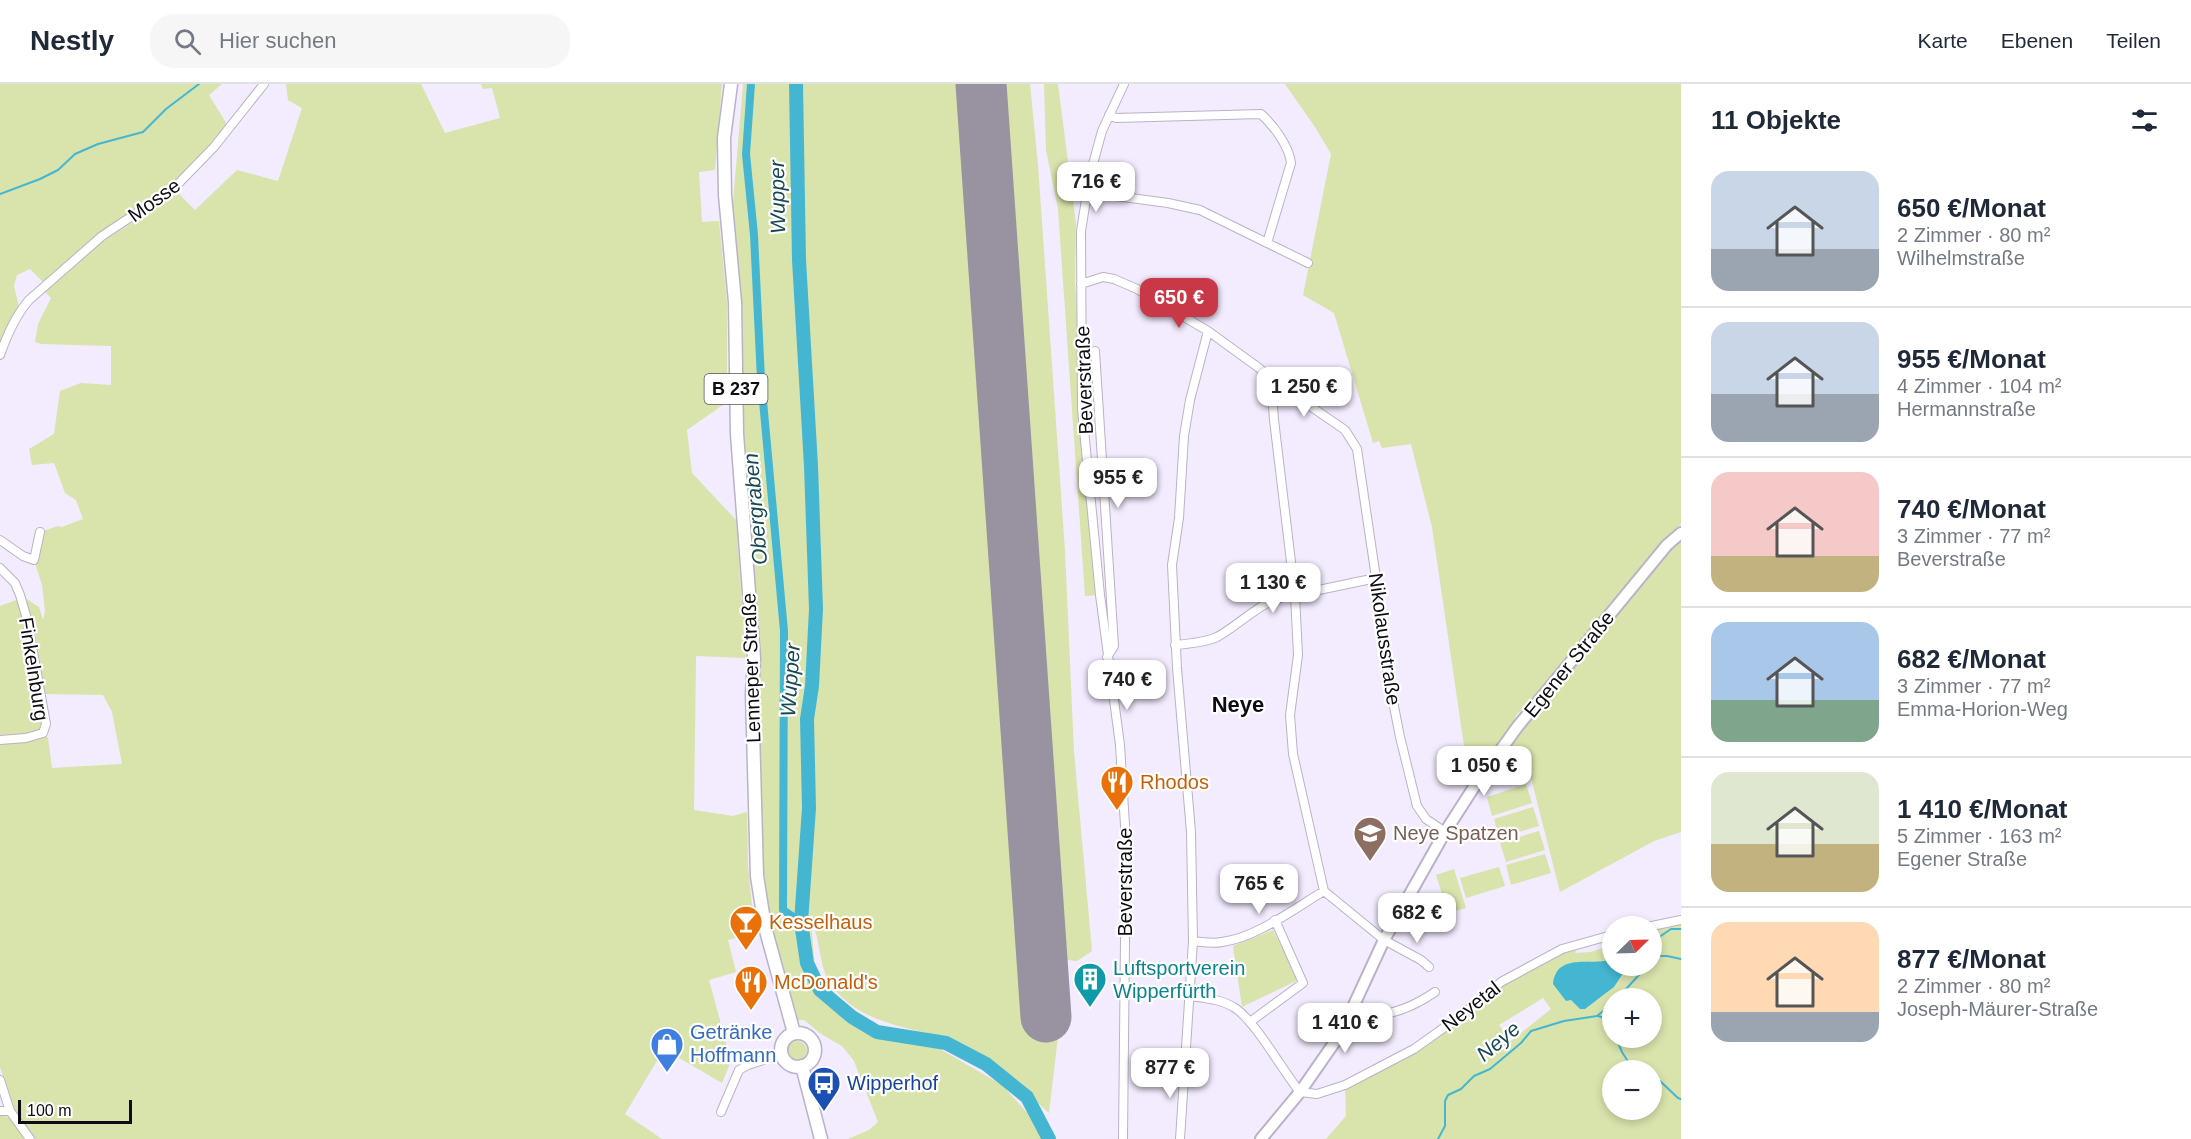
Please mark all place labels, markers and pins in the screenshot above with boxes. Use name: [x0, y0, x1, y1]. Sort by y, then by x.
pin: 716 €: [1054, 162, 1138, 213]
pin: 650 €: [1137, 278, 1221, 329]
pin: 1 250 €: [1249, 367, 1359, 418]
pin: 955 €: [1076, 458, 1160, 509]
pin: 1 130 €: [1218, 563, 1328, 614]
pin: 740 €: [1085, 660, 1169, 711]
pin: 1 050 €: [1429, 746, 1539, 797]
restaurant icon: Rhodos: [1099, 764, 1135, 811]
place label: Rhodos: [1140, 771, 1209, 793]
school or university icon: Neye Spatzen: [1352, 815, 1388, 862]
place label: Neye Spatzen: [1393, 822, 1519, 844]
pin: 765 €: [1217, 864, 1301, 915]
pin: 682 €: [1375, 893, 1459, 944]
bar icon: Kesselhaus: [728, 904, 764, 951]
place label: Kesselhaus: [769, 911, 872, 933]
place label: Luftsportverein Wipperfürth: [1113, 957, 1245, 1002]
building icon: Luftsportverein Wipperfürth: [1072, 961, 1108, 1008]
restaurant icon: McDonald's: [733, 964, 769, 1011]
place label: McDonald's: [774, 971, 878, 993]
pin: 1 410 €: [1290, 1003, 1400, 1054]
place label: Getränke Hoffmann: [690, 1021, 776, 1066]
shop icon: Getränke Hoffmann: [649, 1026, 685, 1073]
pin: 877 €: [1128, 1048, 1212, 1099]
bus stop icon: Wipperhof: [806, 1065, 842, 1112]
place label: Wipperhof: [847, 1072, 939, 1094]

